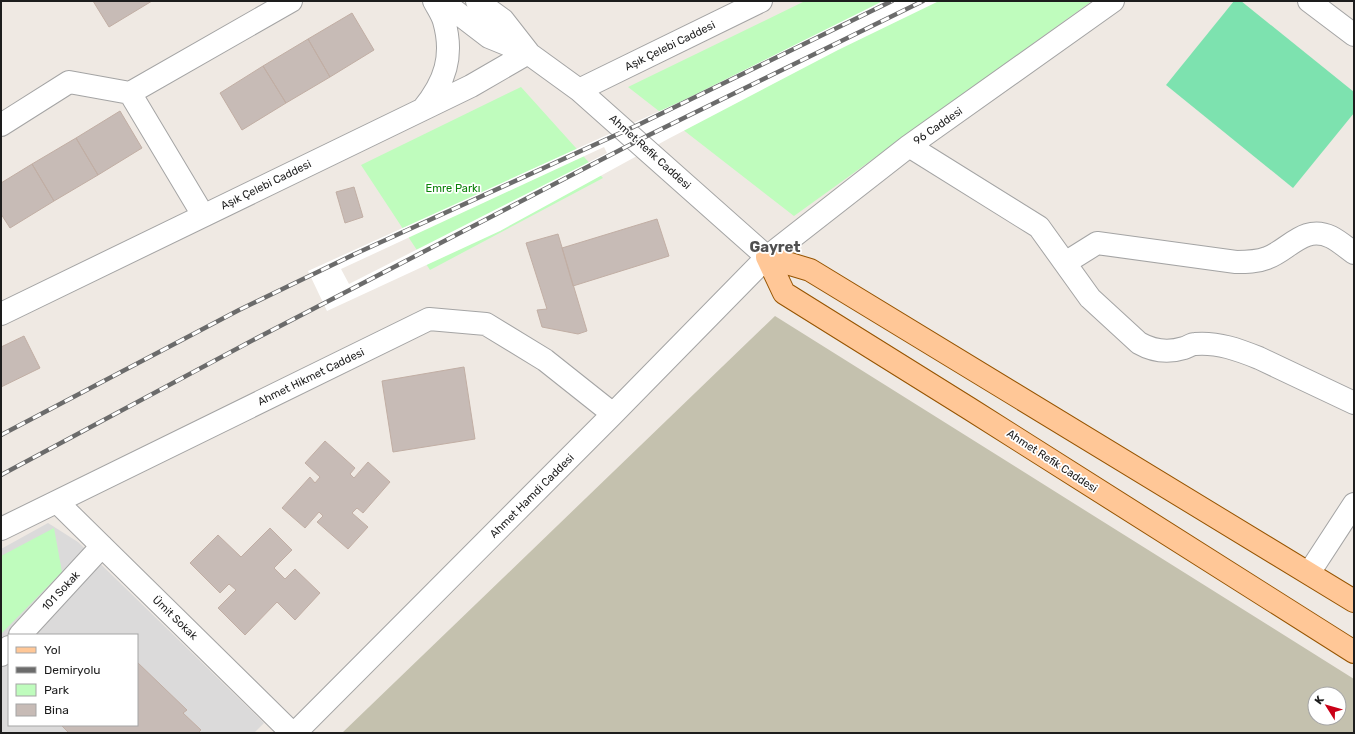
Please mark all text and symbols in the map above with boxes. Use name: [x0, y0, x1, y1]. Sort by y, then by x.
street label: Aşık Çelebi Caddesi: [623, 18, 717, 74]
street label: 96 Caddesi: [911, 104, 965, 148]
street label: Ahmet Refik Caddesi: [606, 112, 694, 192]
street label: Aşık Çelebi Caddesi: [219, 157, 313, 213]
park label: Emre Parkı: [426, 182, 480, 195]
district label: Gayret: [750, 238, 800, 256]
street label: Ahmet Hikmet Caddesi: [256, 346, 366, 408]
street label: Ahmet Refik Caddesi: [1004, 427, 1100, 495]
street label: Ahmet Hamdi Caddesi: [487, 451, 577, 541]
street label: 101 Sokak: [39, 568, 83, 614]
street label: Ümit Sokak: [150, 593, 200, 643]
legend: [8, 634, 138, 726]
text: Yol: [44, 643, 61, 657]
text: Demiryolu: [44, 663, 101, 677]
text: Park: [44, 683, 70, 697]
north arrow: [1307, 686, 1347, 726]
text: K: [1312, 693, 1327, 707]
text: Bina: [44, 703, 69, 717]

